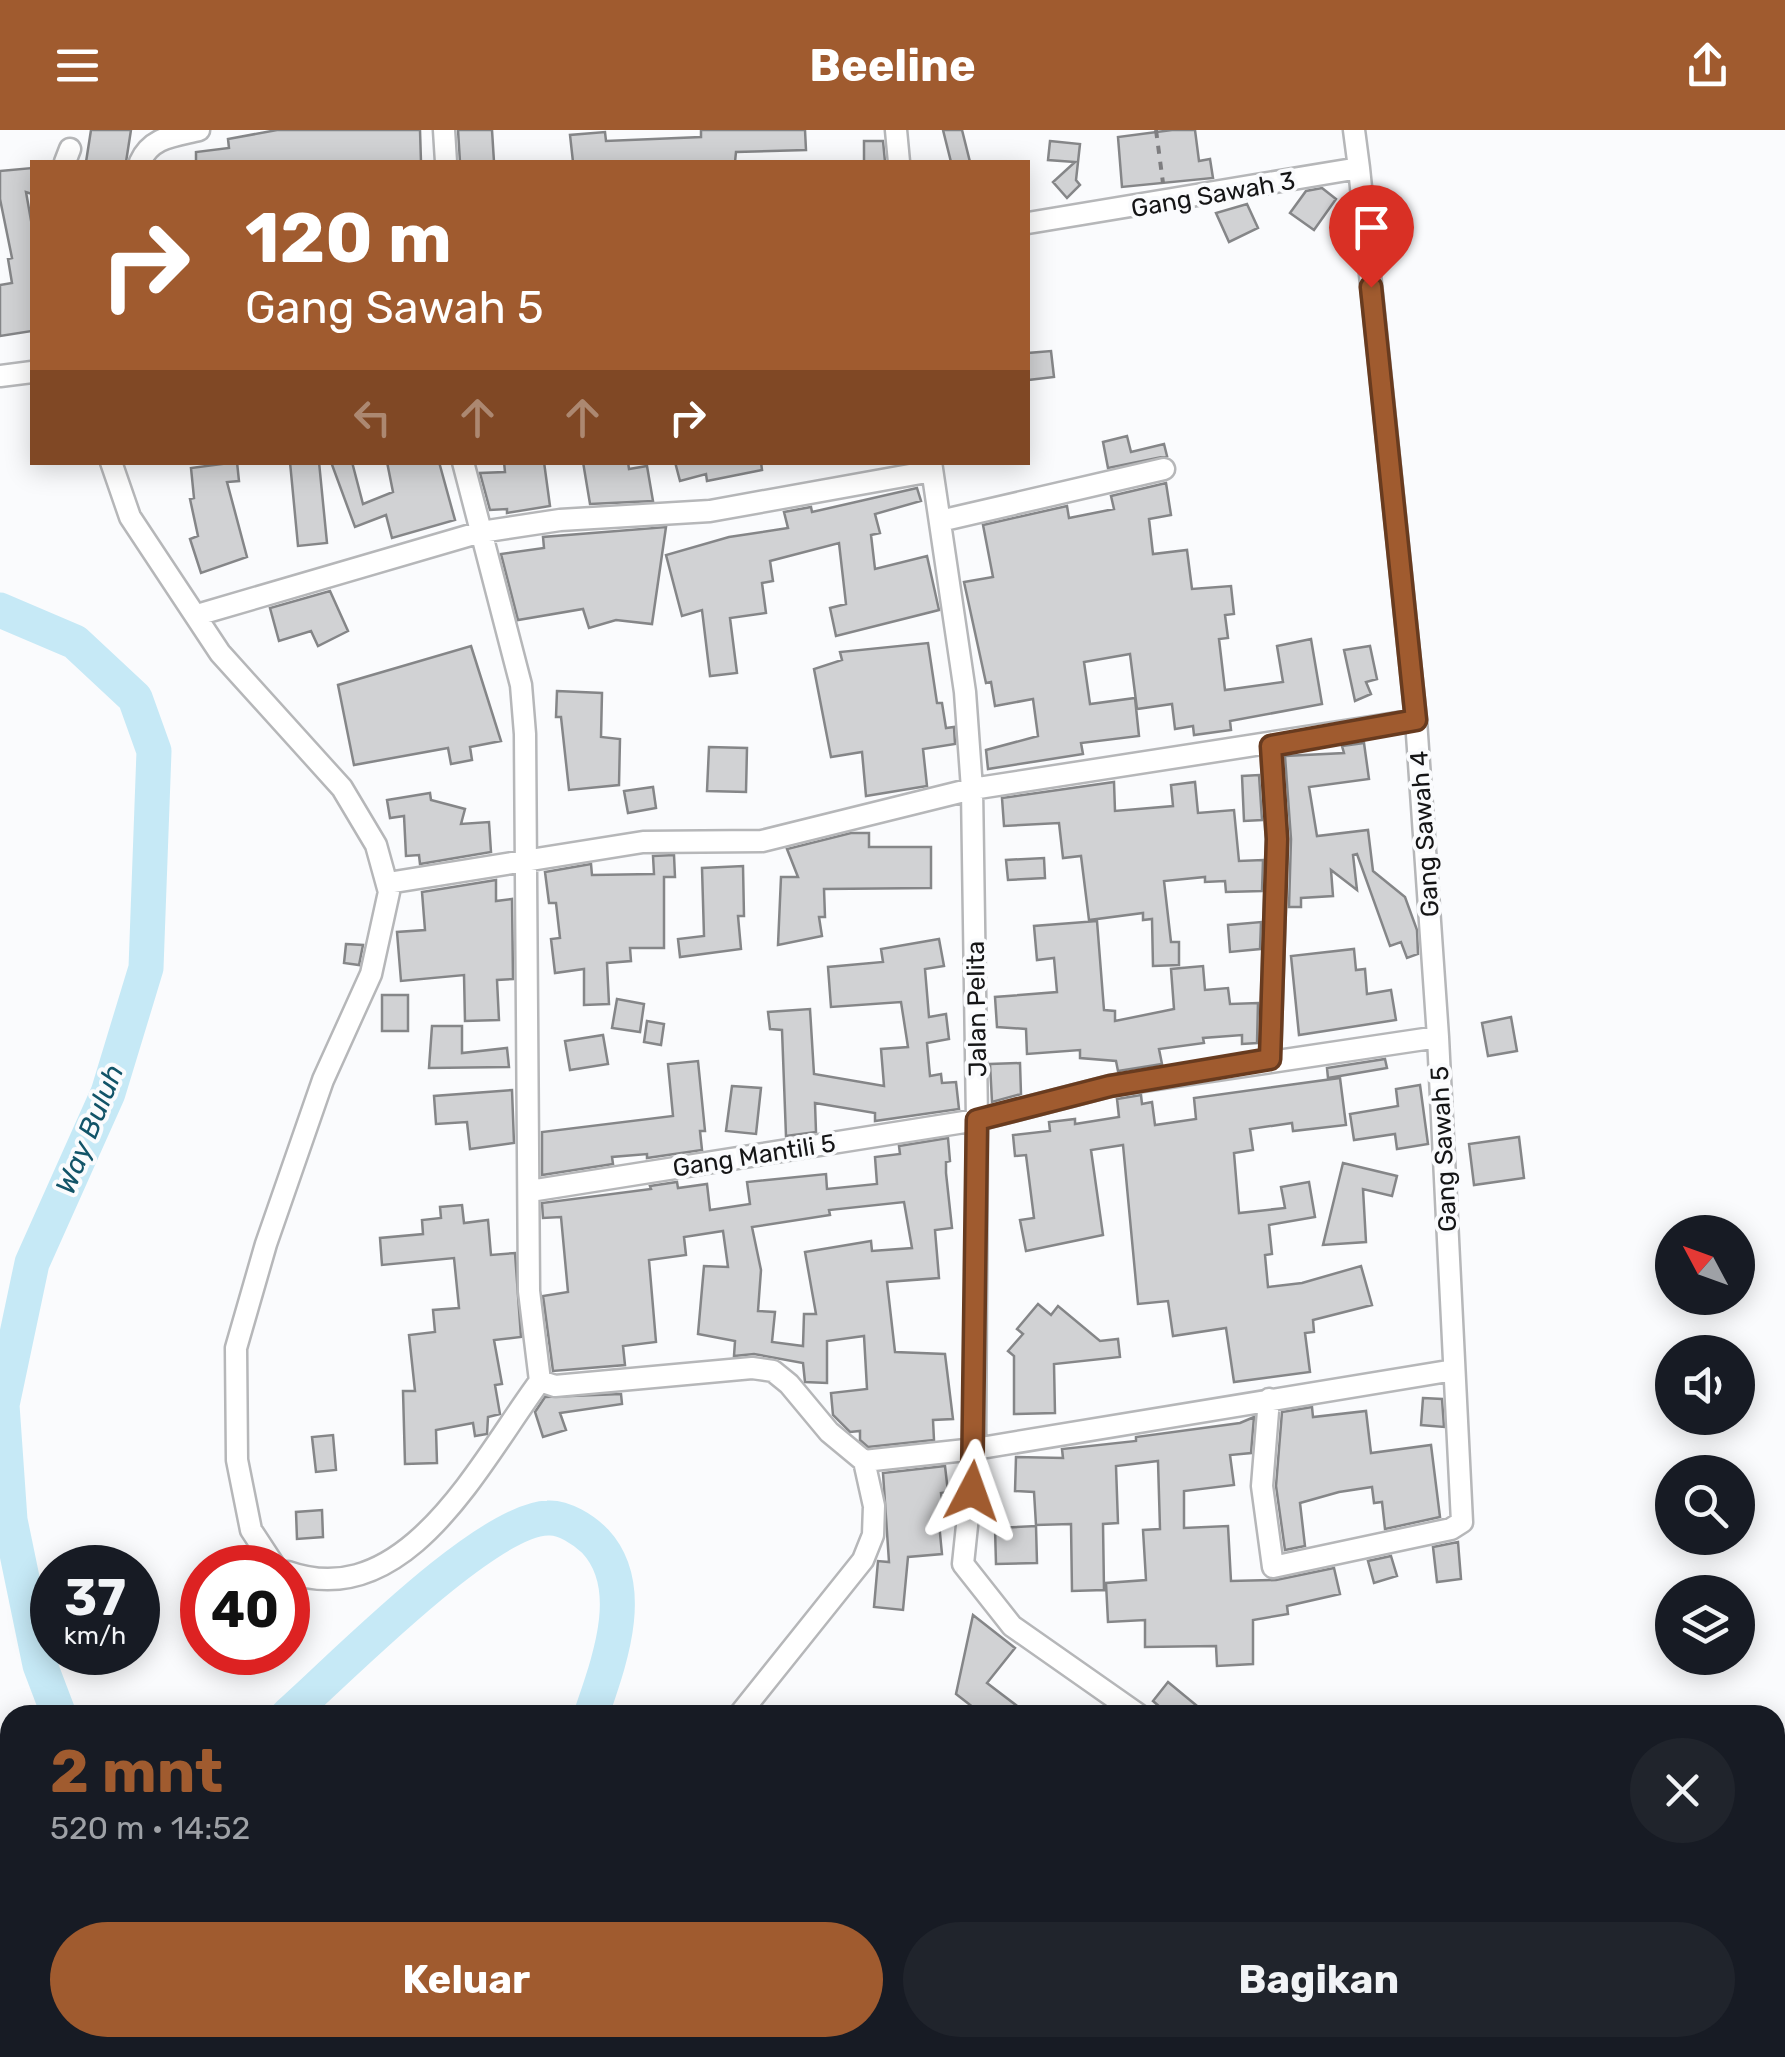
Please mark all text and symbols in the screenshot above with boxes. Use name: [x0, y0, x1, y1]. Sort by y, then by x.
icon: menu: [50, 38, 105, 93]
icon: share: [1680, 38, 1735, 93]
text: Beeline: [809, 39, 976, 92]
street label: Gang Sawah 3: [1129, 166, 1297, 223]
pin: [1329, 185, 1414, 288]
text: 120 m: [245, 197, 452, 280]
icon: right: [80, 200, 210, 330]
icon: arrive: [1344, 200, 1399, 255]
text: Gang Sawah 5: [245, 281, 544, 334]
icon: left: [345, 390, 400, 445]
icon: ahead: [450, 390, 505, 445]
icon: ahead: [555, 390, 610, 445]
icon: right: [660, 390, 715, 445]
street label: Gang Sawah 4: [1404, 750, 1445, 918]
street label: Jalan Pelita: [961, 941, 992, 1077]
water label: Way Buluh: [49, 1060, 130, 1199]
street label: Gang Sawah 5: [1425, 1065, 1462, 1233]
street label: Gang Mantili 5: [671, 1128, 838, 1183]
north arrow: [1655, 1215, 1755, 1315]
map controls: [1655, 1215, 1755, 1675]
button: sound: [1655, 1335, 1755, 1435]
position arrow: [920, 1439, 1024, 1543]
button: search: [1655, 1455, 1755, 1555]
speed limit sign: 40: [180, 1545, 310, 1675]
text: 37: [64, 1568, 126, 1628]
button: layers: [1655, 1575, 1755, 1675]
text: km/h: [64, 1621, 126, 1650]
text: 2 mnt: [50, 1736, 223, 1807]
button: close: [1630, 1738, 1735, 1843]
text: 520 m · 14:52: [50, 1809, 250, 1847]
button: Keluar: [50, 1922, 883, 2037]
button: Bagikan: [903, 1922, 1735, 2037]

